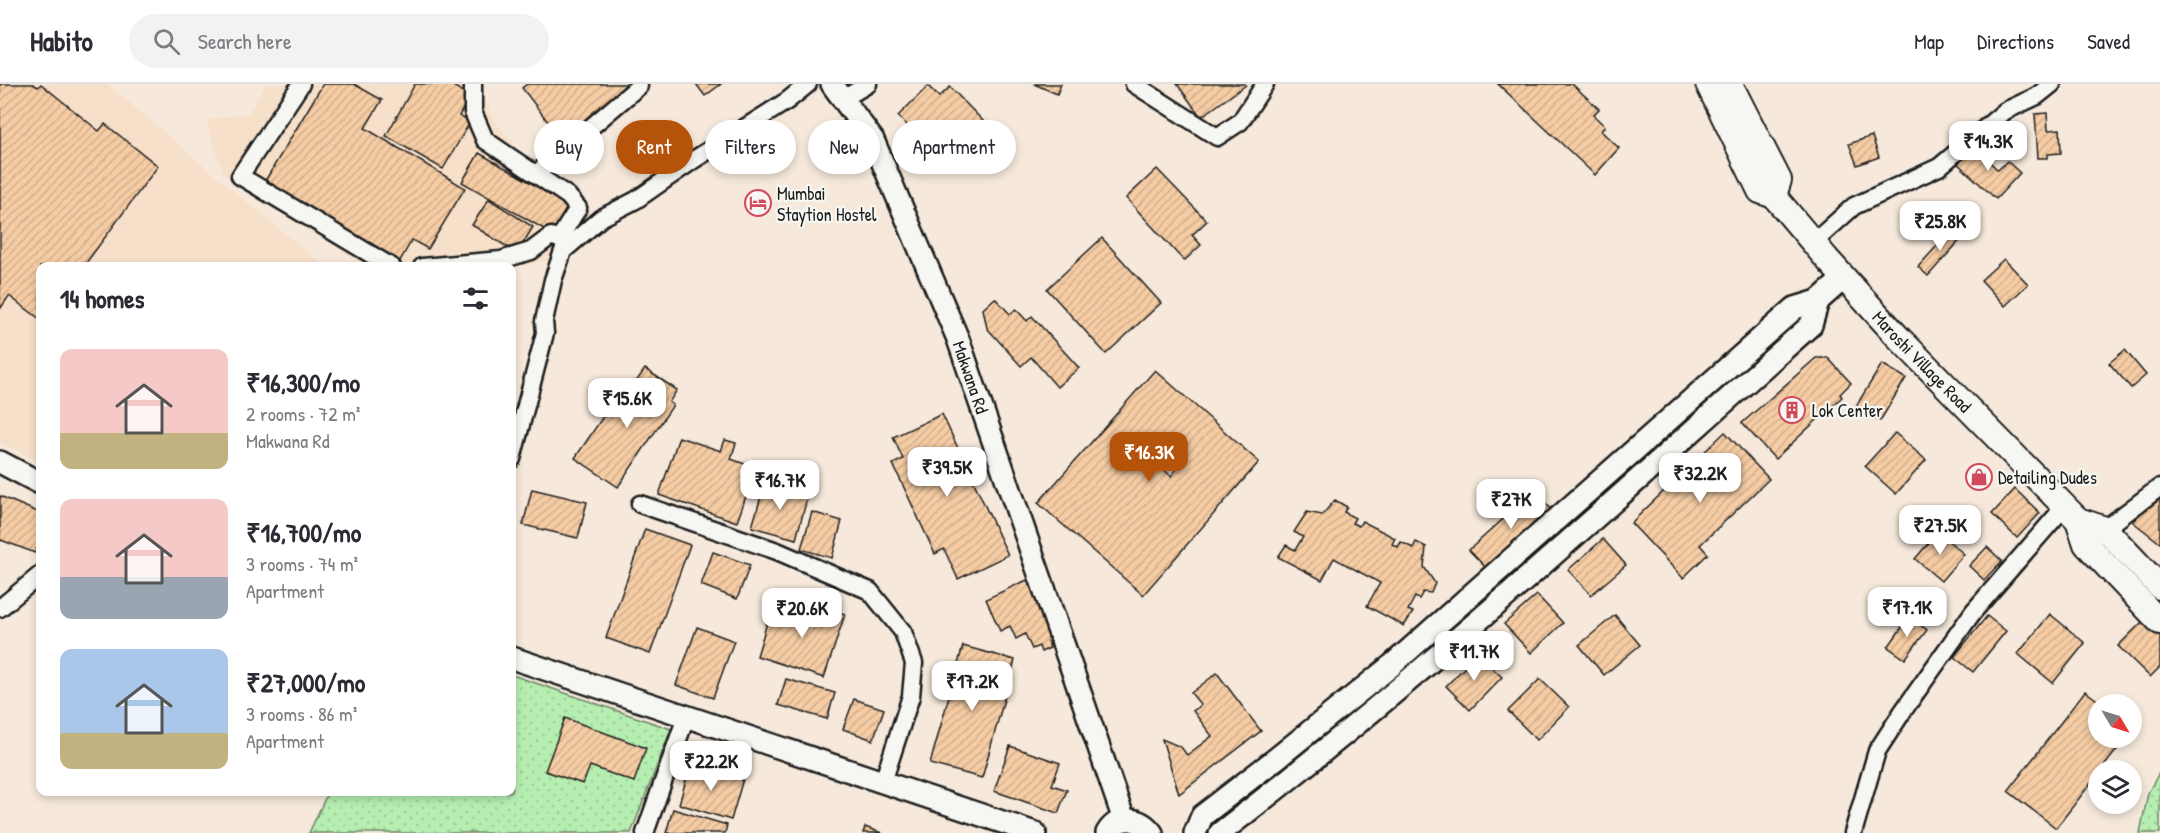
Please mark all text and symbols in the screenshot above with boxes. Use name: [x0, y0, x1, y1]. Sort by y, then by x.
search box: [129, 14, 549, 68]
text: Habito: [30, 22, 93, 60]
icon: search: [150, 25, 183, 58]
text: Search here: [198, 26, 292, 56]
text: Map: [1914, 27, 1944, 56]
text: Directions: [1977, 27, 2054, 56]
text: Saved: [2087, 27, 2130, 56]
chip: Buy: [534, 120, 604, 174]
chip: Rent: [616, 120, 693, 174]
chip: Filters: [705, 120, 796, 174]
chip: New: [808, 120, 880, 174]
chip: Apartment: [892, 120, 1016, 174]
pin: ₹14.3K: [1939, 121, 2037, 172]
text: ₹14.3K: [1963, 127, 2013, 154]
place label: Mumbai Staytion Hostel: [777, 181, 877, 227]
hotel icon: Mumbai Staytion Hostel: [743, 188, 773, 218]
pin: ₹25.8K: [1891, 201, 1989, 252]
text: ₹25.8K: [1914, 207, 1966, 234]
text: 14 homes: [60, 281, 145, 316]
icon: filters: [459, 282, 492, 315]
street label: Maroshi Village Road: [1867, 305, 1977, 418]
street label: Makwana Rd: [947, 337, 995, 417]
text: ₹16,300/mo: [246, 365, 360, 400]
icon: home: [108, 373, 180, 445]
pin: ₹15.6K: [578, 378, 676, 429]
text: ₹15.6K: [602, 384, 652, 411]
building icon: Lok Center: [1777, 395, 1807, 425]
place label: Lok Center: [1812, 398, 1883, 423]
text: 2 rooms · 72 m²: [246, 400, 360, 427]
text: Makwana Rd: [246, 427, 330, 454]
pin: ₹16.3K: [1100, 432, 1198, 483]
text: ₹16.3K: [1124, 438, 1174, 465]
pin: ₹39.5K: [898, 447, 996, 498]
text: ₹39.5K: [922, 453, 972, 480]
pin: ₹32.2K: [1651, 453, 1749, 504]
text: ₹32.2K: [1673, 459, 1727, 486]
pin: ₹16.7K: [731, 460, 829, 511]
shop icon: Detailing Dudes: [1964, 462, 1994, 492]
place label: Detailing Dudes: [1998, 465, 2097, 490]
text: ₹16.7K: [754, 466, 806, 493]
pin: ₹27K: [1475, 479, 1547, 530]
text: ₹27K: [1490, 485, 1532, 512]
pin: ₹27.5K: [1891, 505, 1989, 556]
text: ₹27.5K: [1913, 511, 1967, 538]
text: ₹16,700/mo: [246, 515, 361, 550]
icon: home: [108, 523, 180, 595]
text: 3 rooms · 74 m²: [246, 550, 358, 577]
text: Apartment: [246, 577, 324, 604]
pin: ₹17.1K: [1858, 587, 1956, 638]
pin: ₹20.6K: [753, 588, 851, 639]
text: ₹17.1K: [1882, 593, 1932, 620]
text: ₹20.6K: [776, 594, 828, 621]
pin: ₹11.7K: [1425, 631, 1523, 682]
text: ₹11.7K: [1449, 637, 1499, 664]
pin: ₹17.2K: [923, 661, 1021, 712]
text: ₹27,000/mo: [246, 665, 365, 700]
text: ₹17.2K: [946, 667, 998, 694]
icon: home: [108, 673, 180, 745]
north arrow: [2088, 694, 2142, 748]
map controls: [2088, 694, 2142, 814]
text: 3 rooms · 86 m²: [246, 700, 357, 727]
text: Apartment: [246, 727, 324, 754]
pin: ₹22.2K: [662, 741, 760, 792]
text: ₹22.2K: [684, 747, 738, 774]
button: layers: [2088, 760, 2142, 814]

